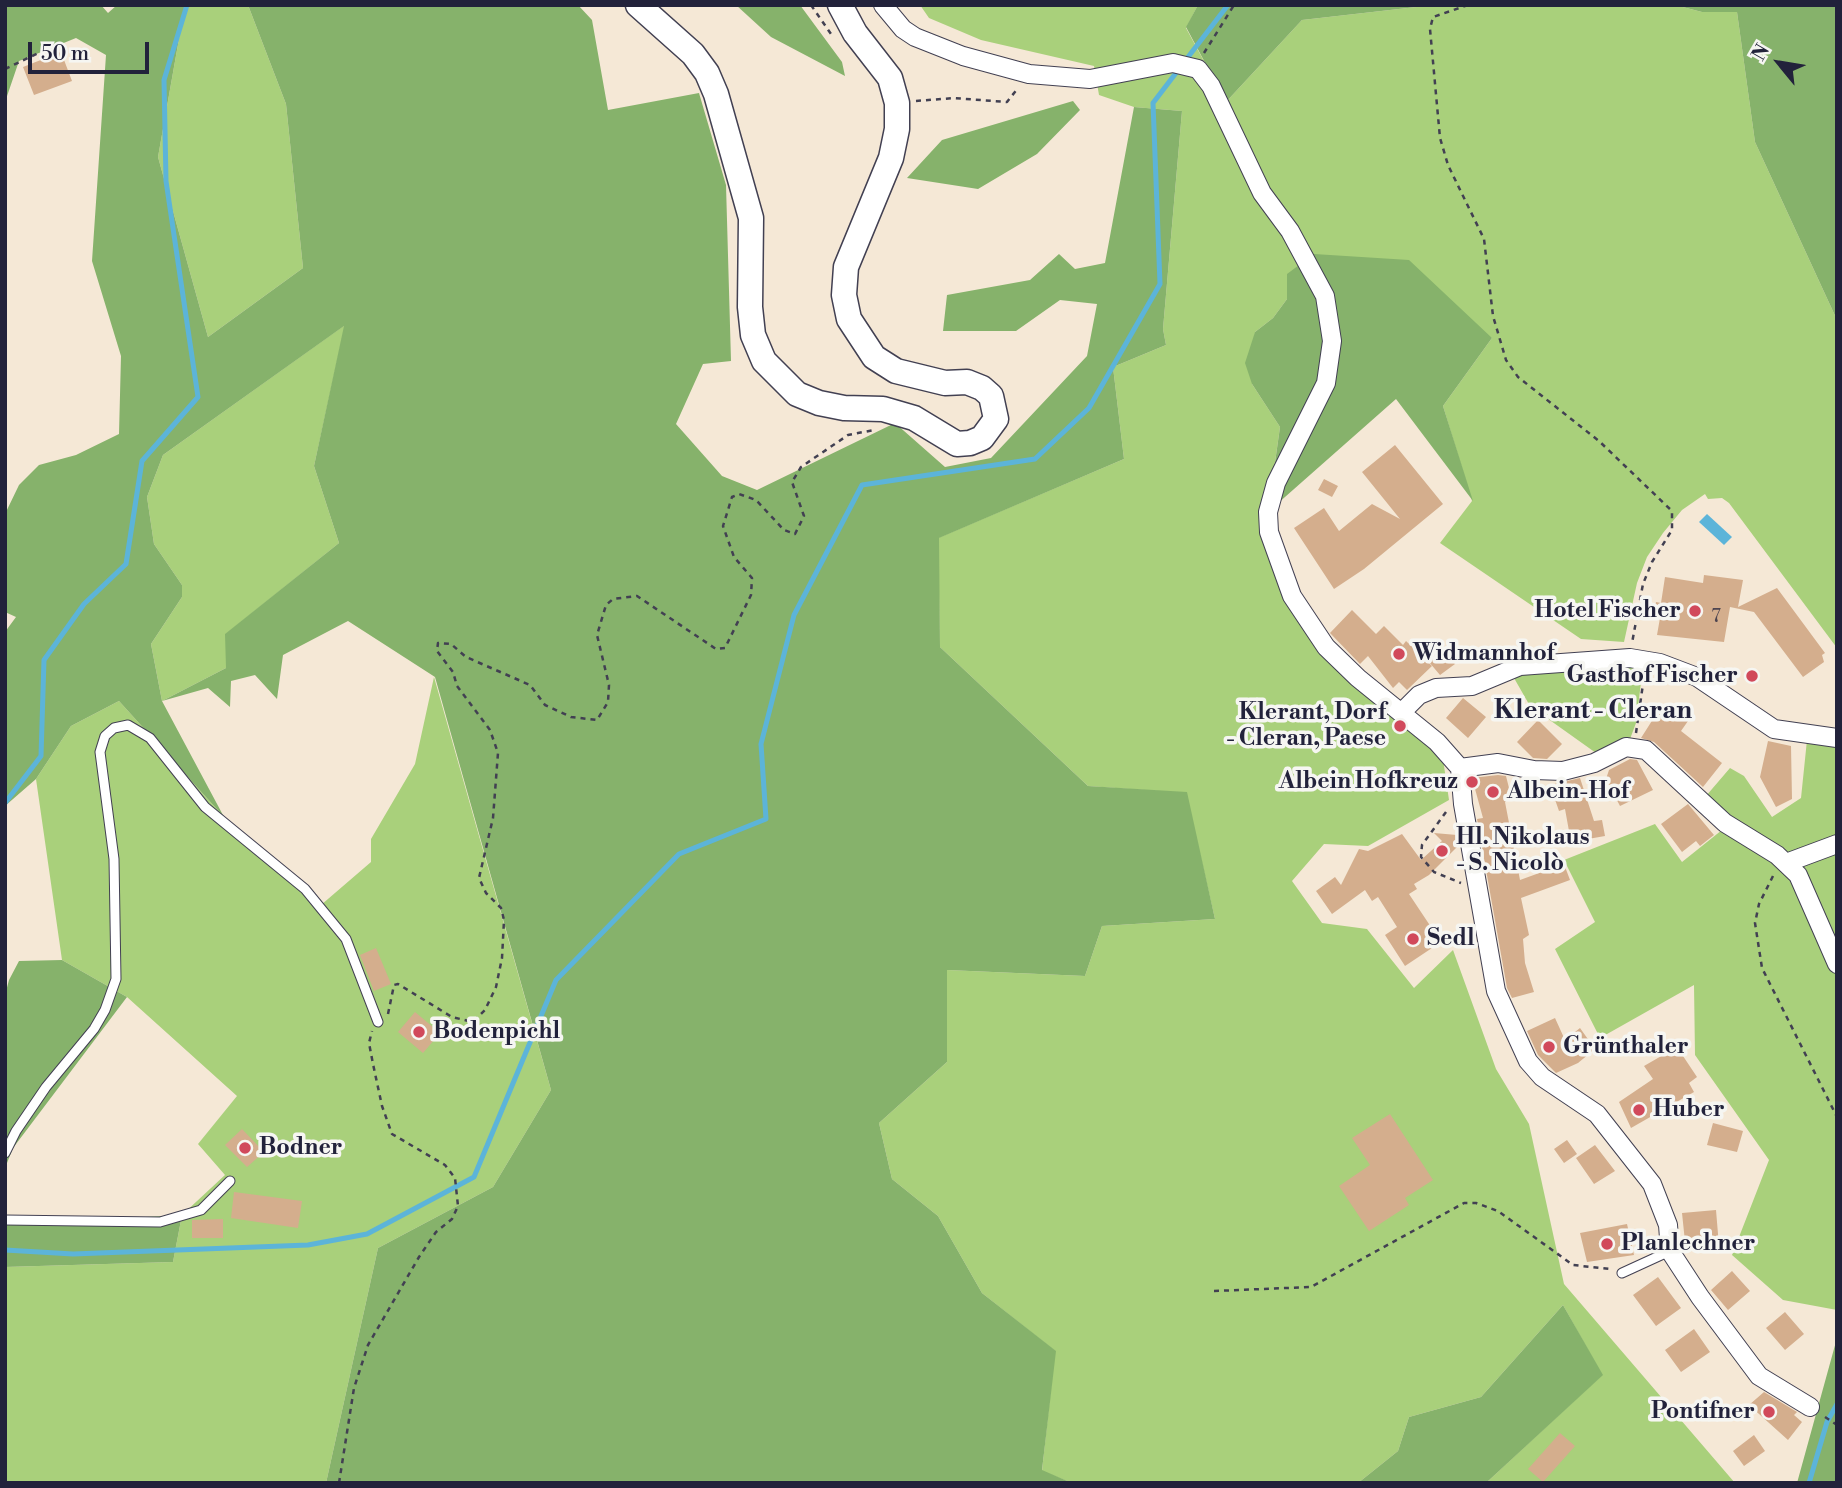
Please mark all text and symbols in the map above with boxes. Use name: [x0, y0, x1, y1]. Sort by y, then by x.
scale bar: [32, 28, 152, 72]
north arrow: [1744, 28, 1814, 98]
text: N: [1747, 40, 1775, 65]
text: 50 m: [41, 41, 89, 67]
place label: Hotel Fischer: [1534, 597, 1681, 625]
marker: Hotel Fischer: [1687, 603, 1703, 619]
house number: 7: [1711, 606, 1721, 628]
place label: Widmannhof: [1413, 640, 1554, 668]
marker: Widmannhof: [1391, 646, 1407, 662]
place label: Gasthof Fischer: [1567, 662, 1738, 690]
marker: Gasthof Fischer: [1744, 668, 1760, 684]
district label: Klerant - Cleran: [1494, 696, 1692, 728]
place label: Klerant, Dorf - Cleran, Paese: [1226, 699, 1386, 753]
marker: Klerant, Dorf - Cleran, Paese: [1392, 718, 1408, 734]
place label: Albein Hofkreuz: [1279, 768, 1458, 796]
marker: Albein Hofkreuz: [1464, 774, 1480, 790]
place label: Albein-Hof: [1507, 778, 1629, 806]
marker: Albein-Hof: [1485, 784, 1501, 800]
place label: Hl. Nikolaus - S. Nicolò: [1456, 824, 1590, 878]
marker: Hl. Nikolaus - S. Nicolò: [1434, 843, 1450, 859]
place label: Sedl: [1427, 925, 1475, 953]
marker: Sedl: [1405, 931, 1421, 947]
place label: Bodenpichl: [433, 1018, 560, 1046]
marker: Bodenpichl: [411, 1024, 427, 1040]
place label: Grünthaler: [1563, 1033, 1689, 1061]
marker: Grünthaler: [1541, 1039, 1557, 1055]
place label: Huber: [1653, 1096, 1725, 1124]
marker: Huber: [1631, 1102, 1647, 1118]
place label: Bodner: [259, 1134, 342, 1162]
marker: Bodner: [237, 1140, 253, 1156]
place label: Planlechner: [1621, 1230, 1755, 1258]
marker: Planlechner: [1599, 1236, 1615, 1252]
place label: Pontifner: [1651, 1398, 1755, 1426]
marker: Pontifner: [1761, 1404, 1777, 1420]

